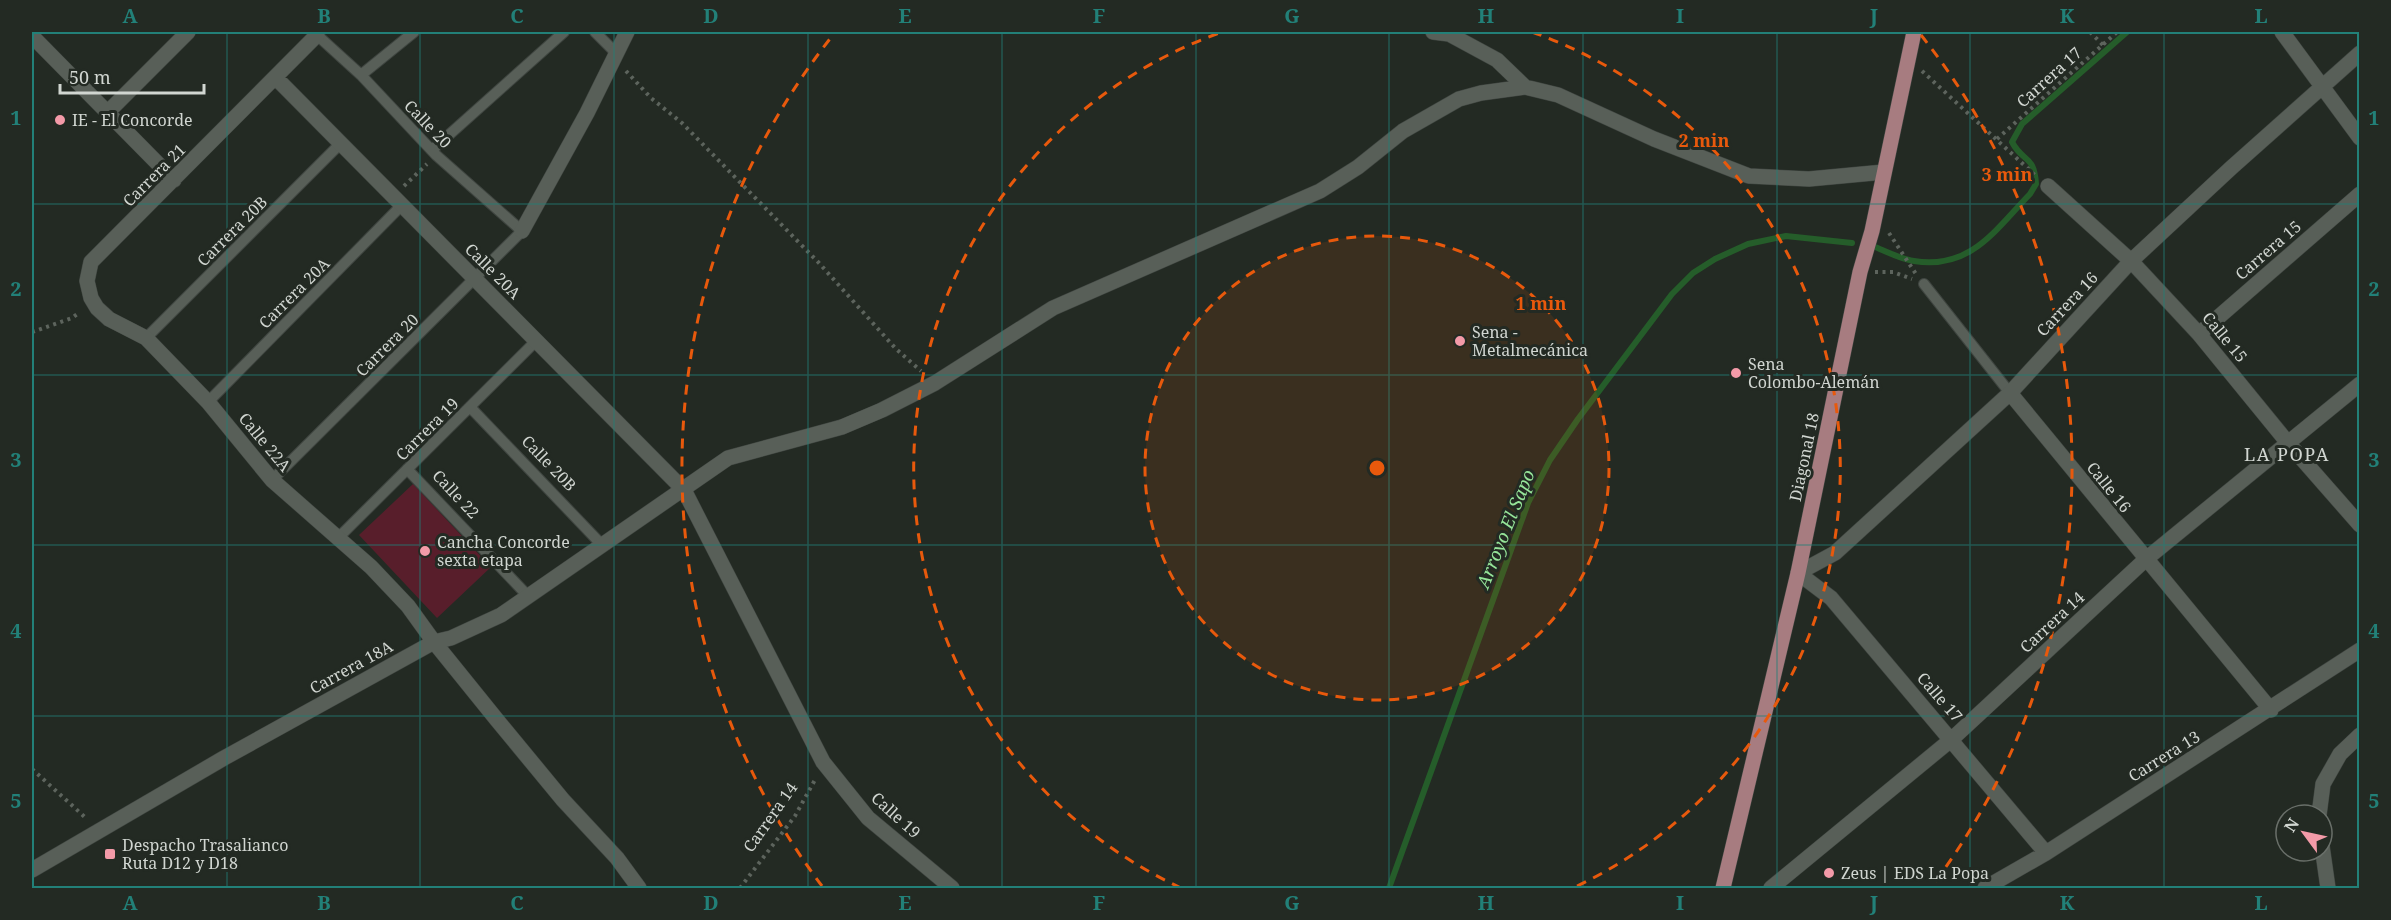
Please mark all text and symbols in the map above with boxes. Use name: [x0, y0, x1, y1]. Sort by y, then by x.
text: A: [122, 2, 138, 29]
text: B: [317, 2, 331, 29]
text: C: [510, 2, 524, 29]
text: D: [703, 2, 719, 29]
text: E: [898, 2, 912, 29]
text: F: [1093, 2, 1105, 29]
text: G: [1284, 2, 1300, 29]
text: H: [1478, 2, 1494, 29]
text: I: [1676, 2, 1684, 29]
text: J: [1869, 2, 1878, 29]
text: K: [2060, 2, 2075, 29]
text: L: [2254, 2, 2268, 29]
street label: Carrera 17: [2012, 42, 2086, 112]
scale bar: [60, 57, 204, 95]
text: 50 m: [69, 65, 111, 89]
street label: Calle 20: [399, 95, 457, 153]
text: 1: [10, 104, 22, 131]
text: 1: [2368, 104, 2380, 131]
place label: IE - El Concorde: [72, 109, 193, 131]
marker: IE - El Concorde: [53, 113, 67, 127]
text: 2 min: [1679, 128, 1729, 152]
street label: Carrera 21: [118, 139, 190, 211]
text: 3 min: [1982, 162, 2032, 186]
street label: Carrera 20B: [192, 191, 272, 271]
street label: Carrera 15: [2230, 215, 2306, 285]
street label: Calle 20A: [460, 238, 526, 304]
street label: Carrera 20A: [254, 252, 335, 333]
street label: Carrera 16: [2031, 267, 2103, 341]
text: 2: [10, 275, 22, 302]
text: 2: [2368, 275, 2380, 302]
text: 1 min: [1516, 291, 1566, 315]
street label: Calle 15: [2197, 307, 2253, 367]
street label: Carrera 20: [351, 309, 423, 381]
place label: Sena - Metalmecánica: [1472, 321, 1588, 361]
marker: Sena - Metalmecánica: [1453, 334, 1467, 348]
place label: Sena Colombo-Alemán: [1748, 353, 1880, 393]
marker: Sena Colombo-Alemán: [1729, 366, 1743, 380]
street label: Carrera 19: [391, 393, 463, 465]
street label: Calle 22A: [234, 408, 297, 477]
street label: Diagonal 18: [1784, 411, 1824, 503]
street label: Calle 20B: [517, 430, 581, 496]
district label: LA POPA: [2244, 442, 2330, 466]
text: 3: [10, 446, 22, 473]
text: 3: [2368, 446, 2380, 473]
street label: Calle 16: [2082, 457, 2136, 517]
centre of rings: [1367, 458, 1387, 478]
street label: Calle 22: [428, 465, 484, 523]
water label: Arroyo El Sapo: [1470, 466, 1540, 593]
place label: Cancha Concorde sexta etapa: [437, 531, 570, 571]
marker: Cancha Concorde sexta etapa: [418, 544, 432, 558]
street label: Carrera 14: [2015, 586, 2089, 658]
text: 4: [10, 617, 22, 644]
text: 4: [2368, 617, 2380, 644]
street label: Carrera 18A: [305, 635, 397, 699]
street label: Calle 17: [1912, 667, 1968, 727]
street label: Carrera 13: [2124, 725, 2204, 787]
street label: Carrera 14: [738, 778, 802, 856]
text: 5: [10, 787, 22, 814]
street label: Calle 19: [867, 787, 925, 843]
text: 5: [2368, 787, 2380, 814]
north arrow: [2274, 803, 2334, 863]
text: N: [2279, 813, 2304, 836]
place label: Despacho Trasalianco Ruta D12 y D18: [122, 834, 288, 874]
marker: Despacho Trasalianco Ruta D12 y D18: [103, 847, 117, 861]
place label: Zeus | EDS La Popa: [1841, 862, 1989, 884]
marker: Zeus | EDS La Popa: [1822, 866, 1836, 880]
text: A: [122, 889, 138, 916]
text: B: [317, 889, 331, 916]
text: C: [510, 889, 524, 916]
text: D: [703, 889, 719, 916]
text: E: [898, 889, 912, 916]
text: F: [1093, 889, 1105, 916]
text: G: [1284, 889, 1300, 916]
text: H: [1478, 889, 1494, 916]
text: I: [1676, 889, 1684, 916]
text: J: [1869, 889, 1878, 916]
text: K: [2060, 889, 2075, 916]
text: L: [2254, 889, 2268, 916]

